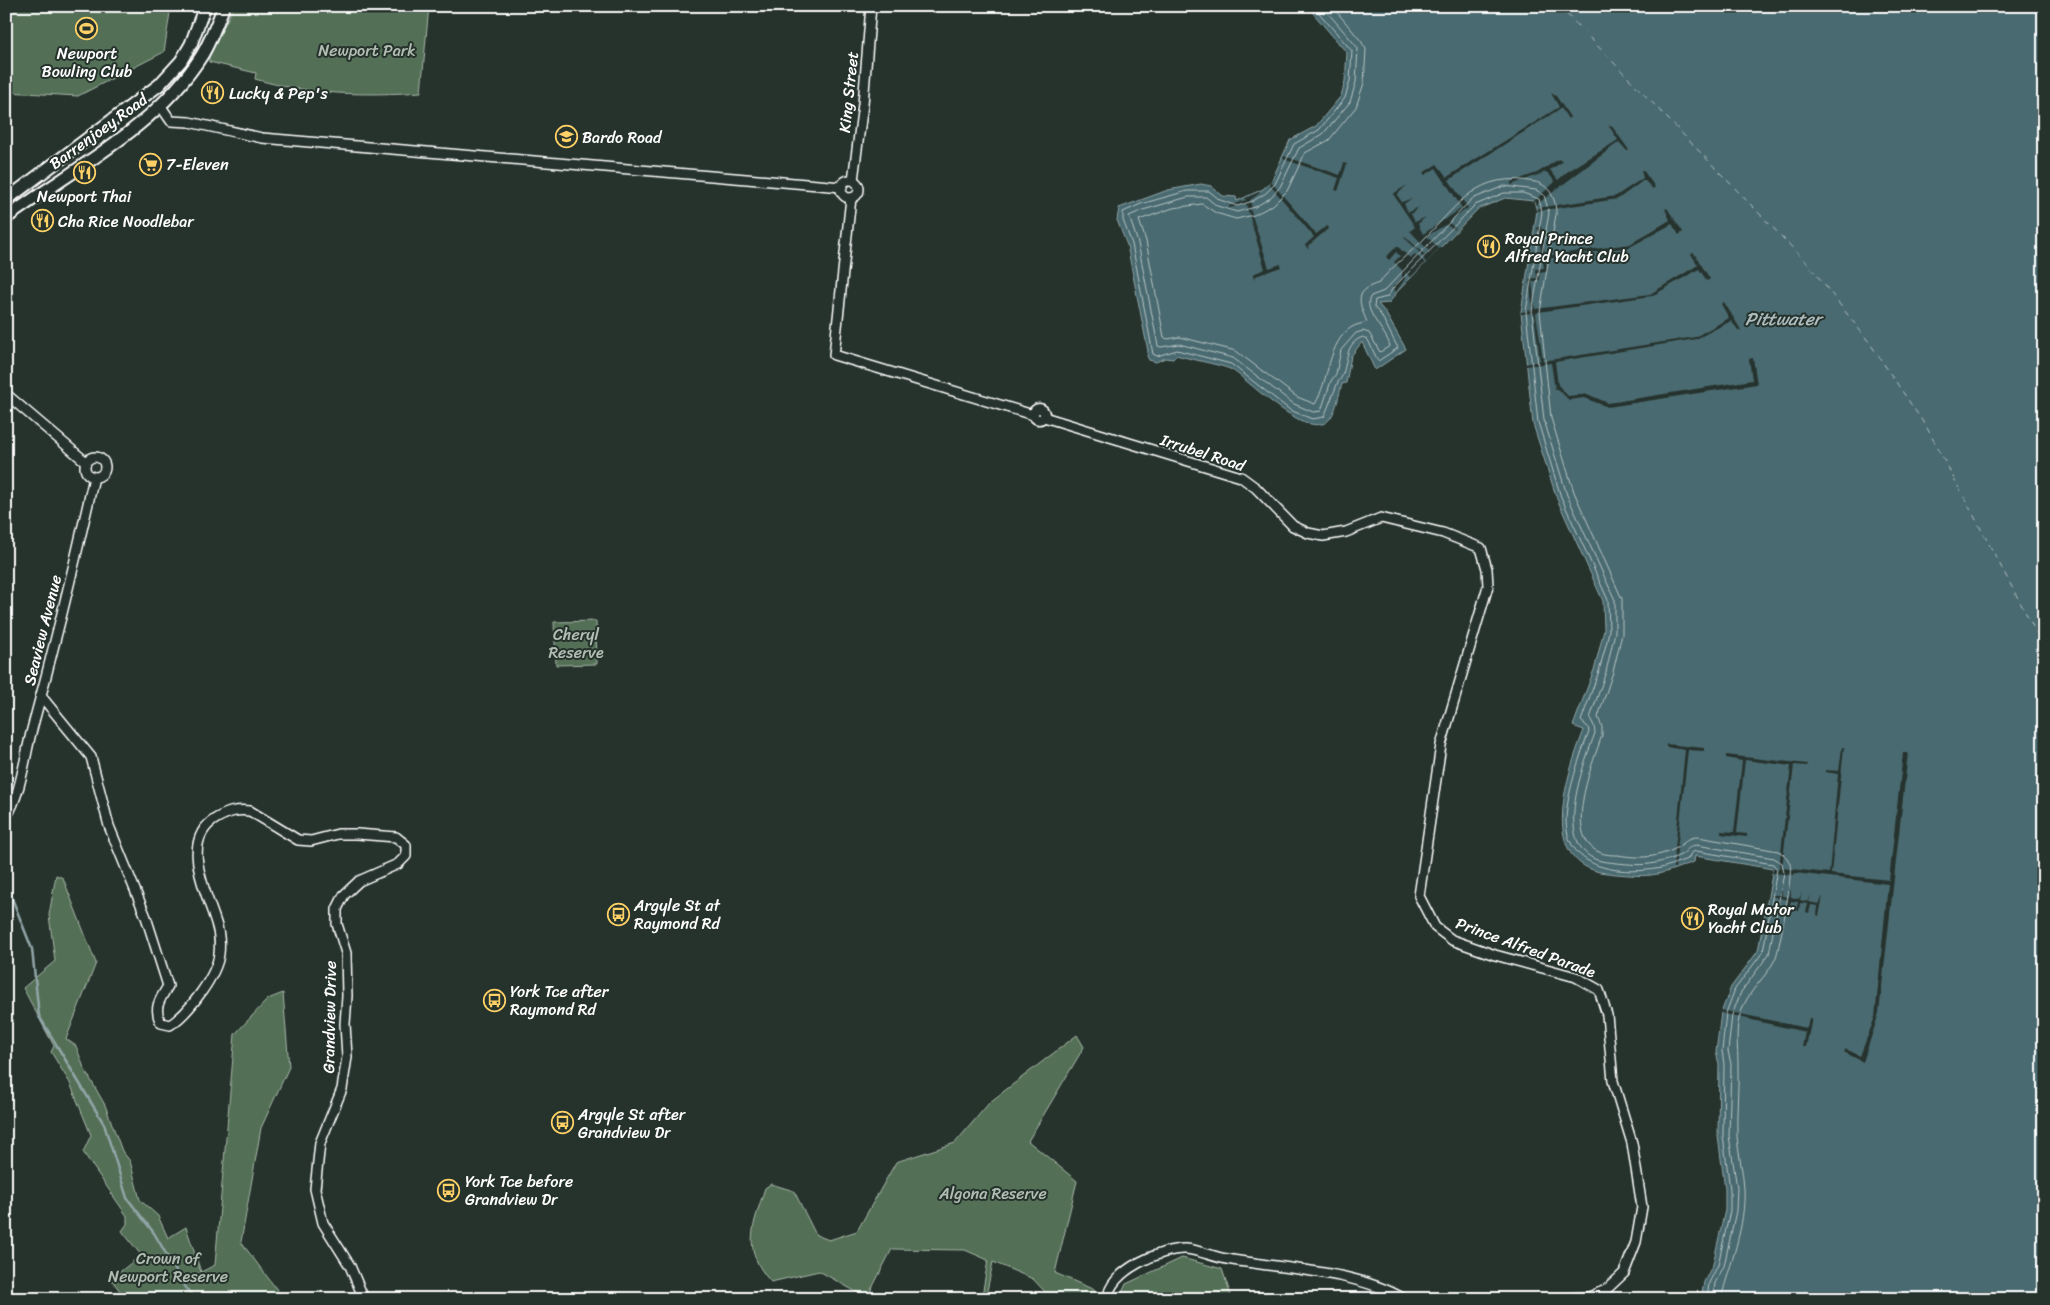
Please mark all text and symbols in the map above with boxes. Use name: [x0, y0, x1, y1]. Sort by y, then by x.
sports icon: Newport Bowling Club: [75, 17, 99, 41]
park label: Newport Park: [318, 36, 416, 65]
place label: Newport Bowling Club: [42, 39, 133, 86]
street label: King Street: [830, 50, 867, 134]
place label: Lucky & Pep's: [229, 79, 328, 108]
restaurant icon: Lucky & Pep's: [201, 81, 225, 105]
street label: Barrenjoey Road: [43, 85, 155, 177]
place label: Bardo Road: [582, 123, 663, 152]
school or university icon: Bardo Road: [554, 125, 578, 149]
place label: 7-Eleven: [166, 150, 229, 179]
supermarket icon: 7-Eleven: [138, 152, 162, 176]
restaurant icon: Newport Thai: [72, 160, 96, 184]
place label: Newport Thai: [37, 182, 132, 211]
place label: Cha Rice Noodlebar: [58, 207, 195, 236]
restaurant icon: Cha Rice Noodlebar: [30, 209, 54, 233]
place label: Royal Prince Alfred Yacht Club: [1504, 224, 1629, 271]
restaurant icon: Royal Prince Alfred Yacht Club: [1477, 235, 1501, 259]
water label: Pittwater: [1745, 303, 1825, 335]
street label: Irrubel Road: [1156, 425, 1250, 480]
street label: Seaview Avenue: [15, 572, 70, 689]
park label: Cheryl Reserve: [548, 620, 604, 667]
place label: Argyle St at Raymond Rd: [633, 891, 721, 938]
place label: Royal Motor Yacht Club: [1708, 895, 1795, 942]
bus stop icon: Argyle St at Raymond Rd: [606, 902, 630, 926]
restaurant icon: Royal Motor Yacht Club: [1680, 906, 1704, 930]
street label: Prince Alfred Parade: [1452, 909, 1600, 986]
street label: Grandview Drive: [314, 960, 345, 1074]
place label: York Tce after Raymond Rd: [510, 977, 610, 1024]
bus stop icon: York Tce after Raymond Rd: [482, 988, 506, 1012]
place label: Argyle St after Grandview Dr: [577, 1100, 687, 1147]
bus stop icon: Argyle St after Grandview Dr: [550, 1111, 574, 1135]
place label: York Tce before Grandview Dr: [465, 1167, 573, 1214]
bus stop icon: York Tce before Grandview Dr: [437, 1178, 461, 1202]
park label: Algona Reserve: [938, 1179, 1047, 1208]
park label: Crown of Newport Reserve: [108, 1244, 228, 1291]

